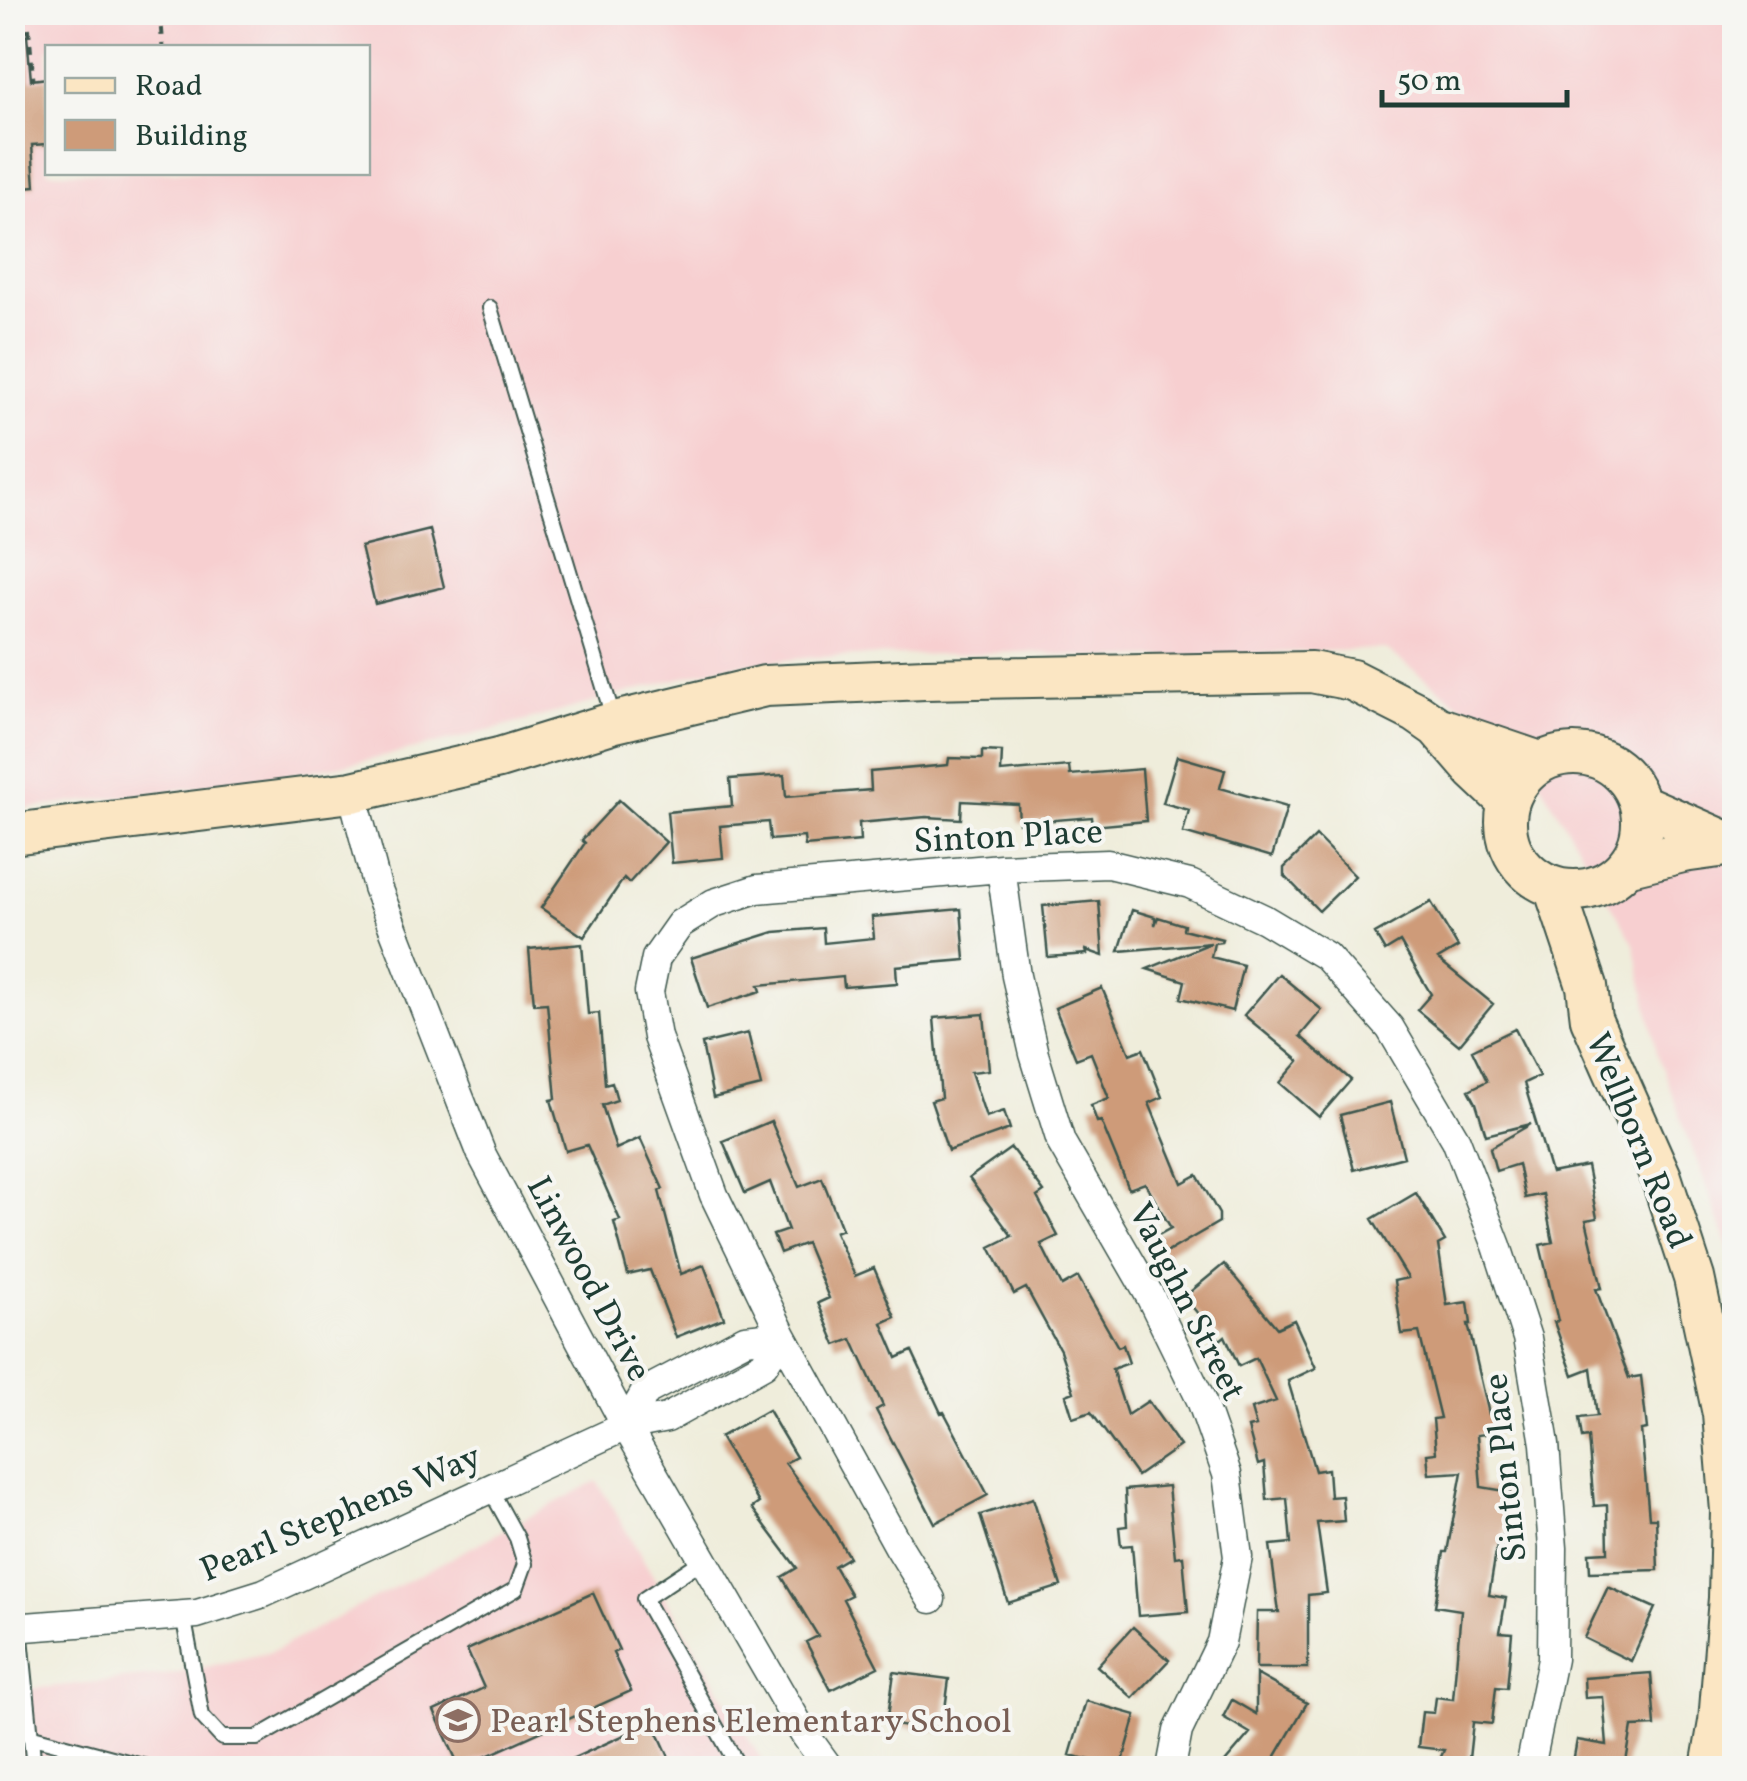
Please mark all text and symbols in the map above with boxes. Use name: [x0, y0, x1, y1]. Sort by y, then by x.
legend: [45, 45, 370, 175]
scale bar: [1382, 45, 1567, 107]
text: 50 m: [1397, 61, 1461, 103]
text: Road: [135, 66, 203, 108]
text: Building: [135, 116, 248, 158]
street label: Sinton Place: [912, 809, 1104, 867]
street label: Wellborn Road: [1572, 1026, 1702, 1256]
street label: Linwood Drive: [513, 1168, 662, 1390]
street label: Vaughn Street: [1115, 1195, 1256, 1410]
street label: Sinton Place: [1473, 1371, 1541, 1565]
street label: Pearl Stephens Way: [193, 1434, 489, 1596]
school or university icon: Pearl Stephens Elementary School: [435, 1697, 481, 1743]
place label: Pearl Stephens Elementary School: [490, 1699, 1012, 1747]

